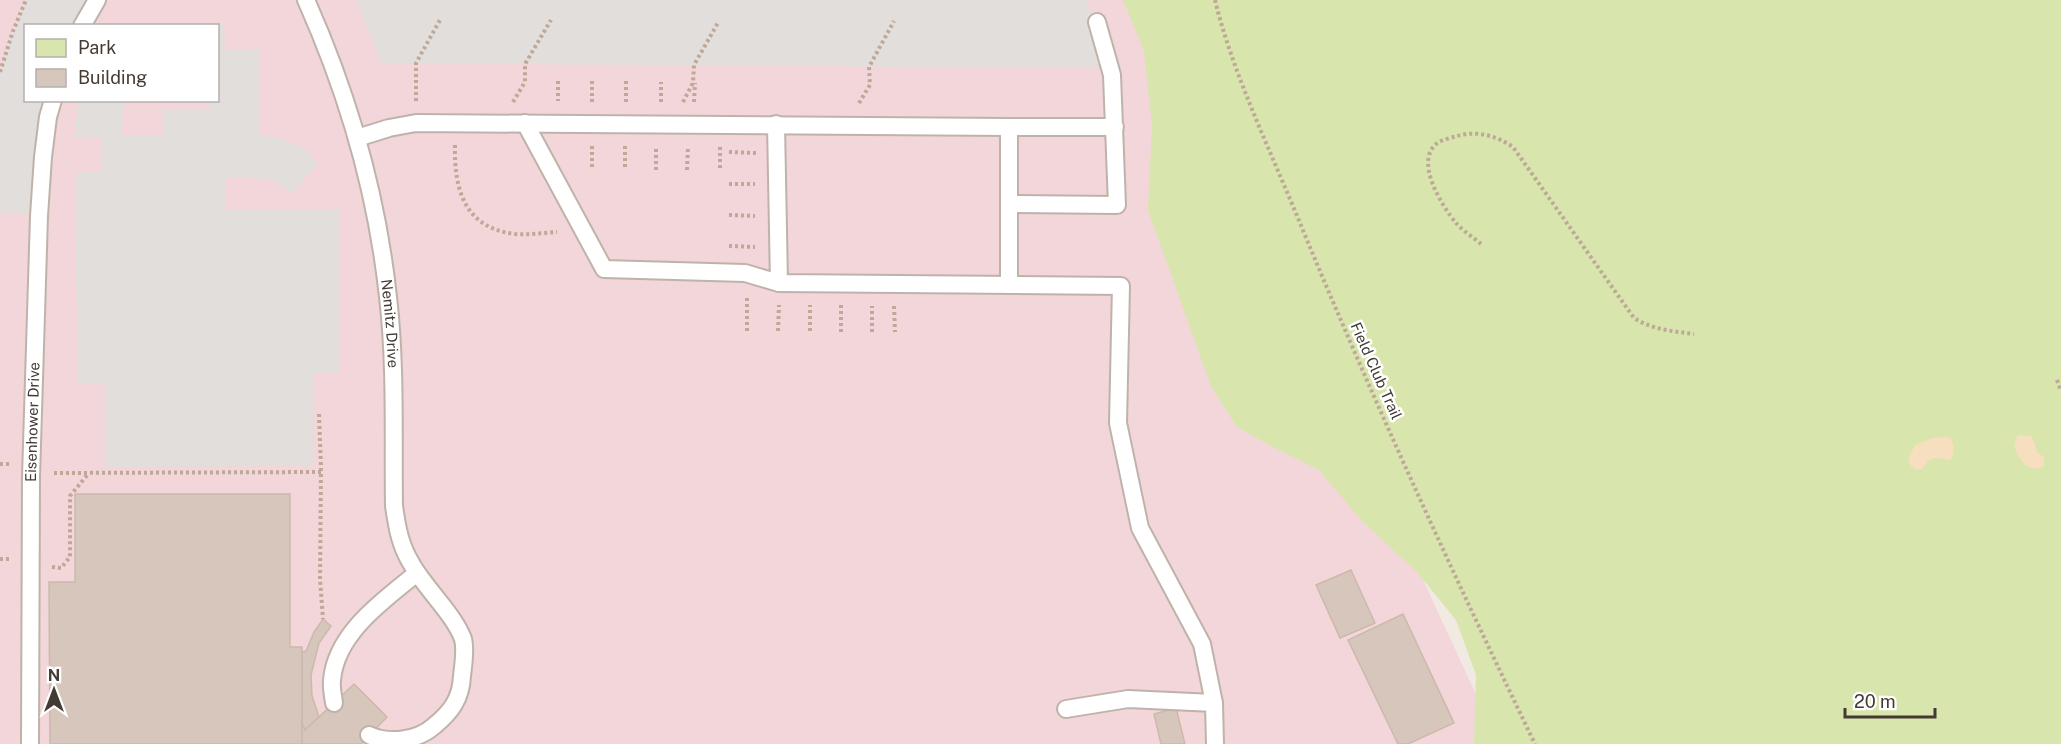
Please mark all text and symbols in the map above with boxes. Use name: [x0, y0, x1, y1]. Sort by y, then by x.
legend: [24, 24, 219, 102]
text: Park: [78, 37, 116, 58]
text: Building: [78, 67, 147, 88]
street label: Nemitz Drive: [378, 278, 402, 368]
street label: Field Club Trail: [1347, 320, 1405, 422]
street label: Eisenhower Drive: [22, 362, 43, 482]
north arrow: [24, 660, 84, 720]
text: N: [48, 666, 60, 685]
scale bar: [1845, 681, 1935, 719]
text: 20 m: [1854, 691, 1896, 712]

